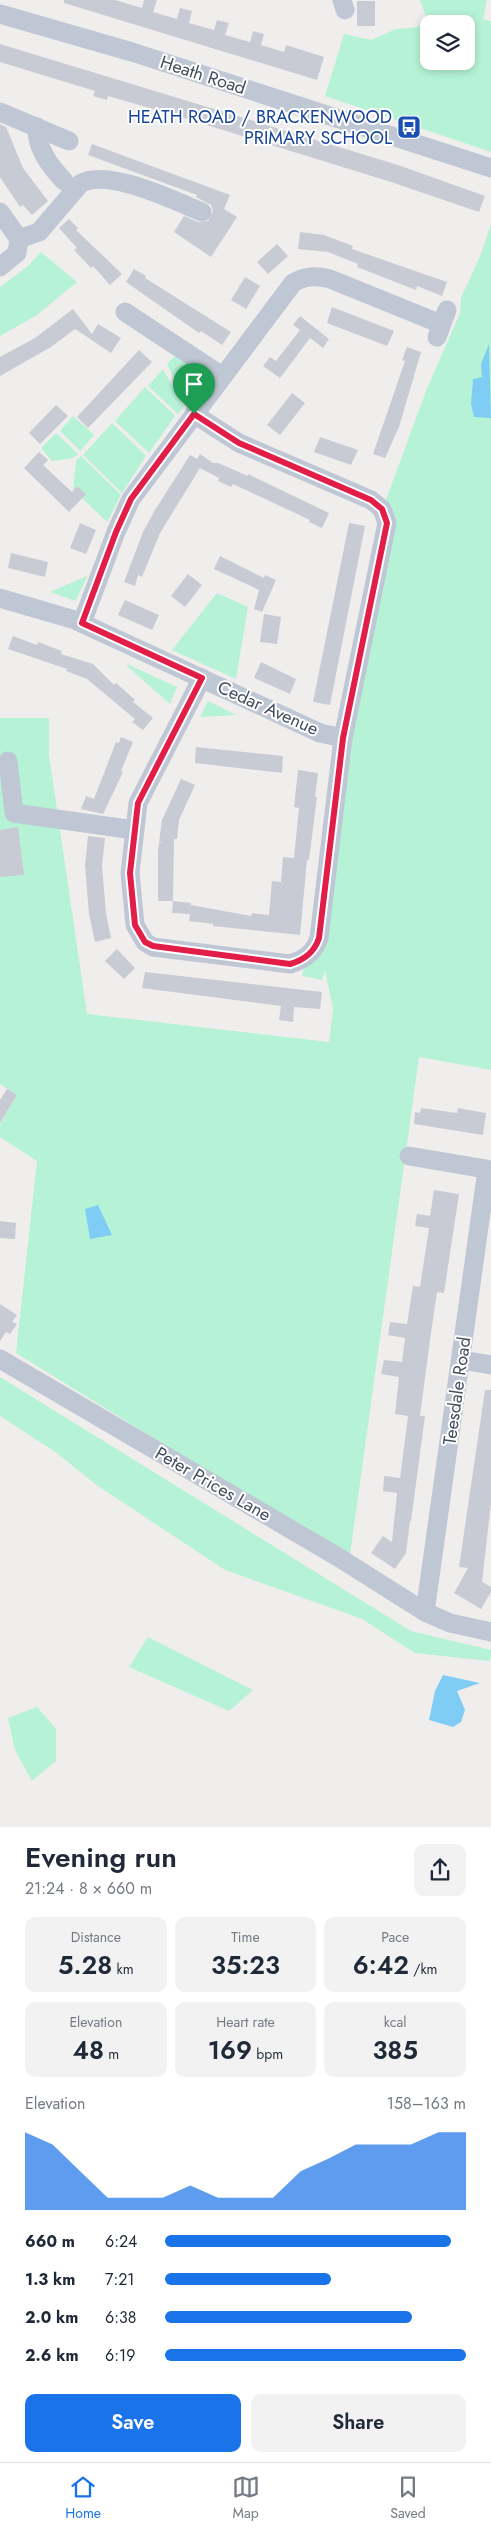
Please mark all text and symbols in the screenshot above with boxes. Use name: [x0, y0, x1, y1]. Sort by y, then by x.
map controls: [420, 15, 475, 70]
button: layers: [420, 15, 475, 70]
street label: Heath Road: [157, 49, 249, 101]
place label: HEATH ROAD / BRACKENWOOD PRIMARY SCHOOL: [128, 104, 392, 151]
bus stop icon: HEATH ROAD / BRACKENWOOD PRIMARY SCHOOL: [396, 114, 422, 140]
pin: [173, 363, 215, 414]
icon: arrive: [180, 370, 208, 398]
street label: Cedar Avenue: [213, 674, 323, 742]
street label: Teesdale Road: [437, 1335, 477, 1447]
street label: Peter Prices Lane: [150, 1440, 276, 1528]
text: Evening run: [25, 1837, 177, 1878]
button: share: [414, 1844, 466, 1896]
text: 21:24 · 8 × 660 m: [25, 1877, 152, 1900]
text: Distance: [71, 1927, 121, 1947]
text: Time: [231, 1927, 260, 1947]
text: Pace: [381, 1927, 409, 1947]
text: 5.28: [58, 1947, 112, 1983]
text: 35:23: [211, 1947, 280, 1983]
text: 6:42: [353, 1947, 409, 1983]
text: km: [112, 1959, 134, 1979]
text: /km: [409, 1959, 437, 1979]
text: Elevation: [69, 2012, 122, 2032]
text: Heart rate: [216, 2012, 275, 2032]
text: kcal: [384, 2012, 406, 2032]
text: 48: [72, 2032, 104, 2068]
text: 169: [208, 2032, 252, 2068]
text: 385: [372, 2032, 418, 2068]
text: m: [104, 2044, 119, 2064]
text: bpm: [252, 2044, 283, 2064]
text: Elevation: [25, 2092, 85, 2115]
text: 158–163 m: [387, 2092, 466, 2115]
text: 660 m: [25, 2230, 75, 2253]
text: 6:24: [105, 2230, 137, 2253]
text: 1.3 km: [25, 2268, 75, 2291]
text: 7:21: [105, 2268, 135, 2291]
text: 2.0 km: [25, 2306, 78, 2329]
text: 6:38: [105, 2306, 137, 2329]
text: 2.6 km: [25, 2344, 79, 2367]
text: 6:19: [105, 2344, 135, 2367]
button: Save: [25, 2394, 241, 2452]
button: Share: [251, 2394, 466, 2452]
tab: Home: [65, 2473, 101, 2523]
tab: Map: [232, 2473, 260, 2523]
tab: Saved: [390, 2473, 426, 2523]

